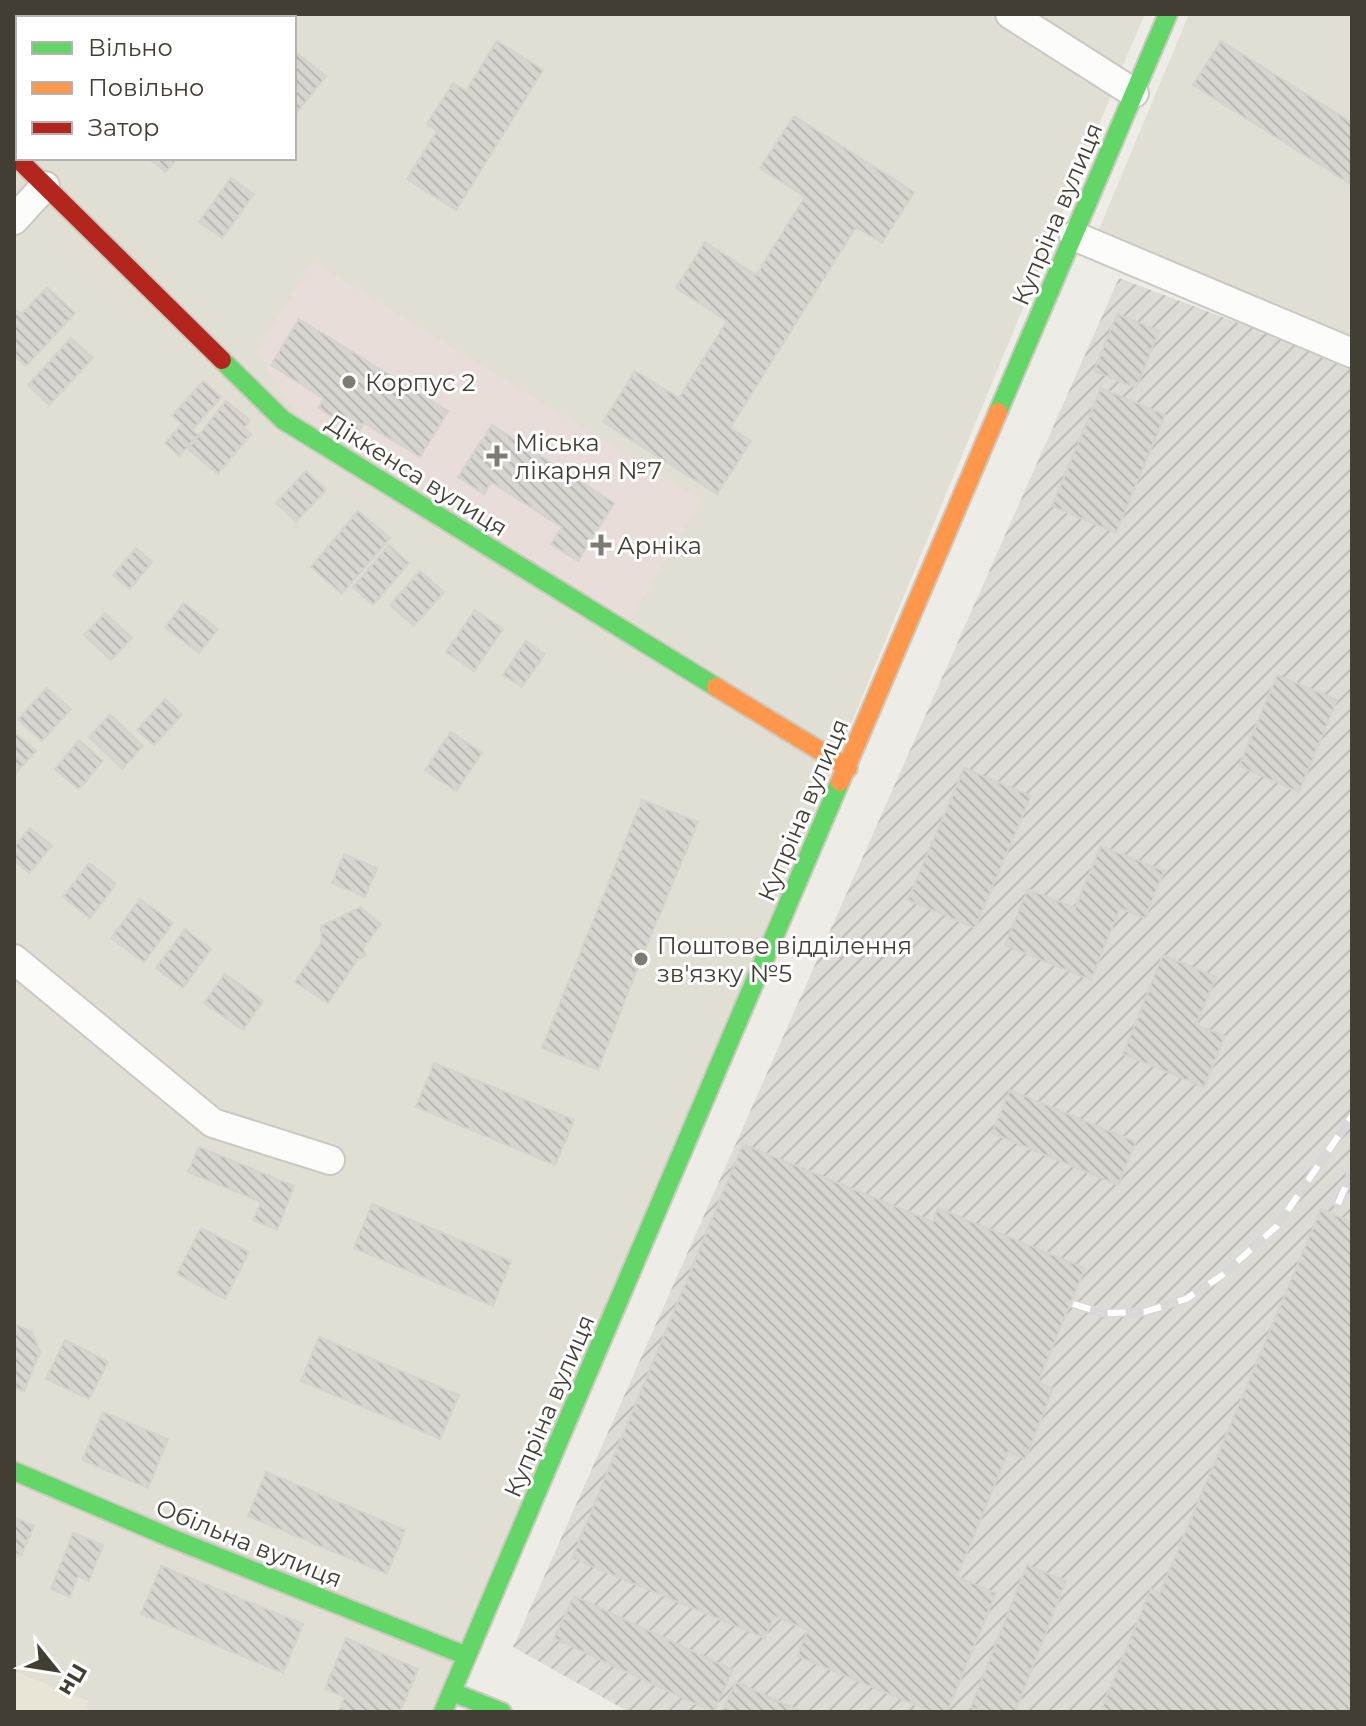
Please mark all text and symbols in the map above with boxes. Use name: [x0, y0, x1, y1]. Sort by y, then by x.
legend: [16, 16, 296, 160]
text: Вільно: [88, 33, 173, 62]
text: Повільно: [88, 73, 204, 102]
text: Затор: [88, 113, 159, 142]
street label: Купріна вулиця: [1005, 118, 1109, 310]
place label: Корпус 2: [365, 368, 476, 397]
marker: Корпус 2: [340, 373, 358, 391]
street label: Діккенса вулиця: [321, 408, 513, 542]
place label: Міська лікарня №7: [515, 428, 662, 485]
marker: Міська лікарня №7: [486, 445, 508, 467]
place label: Арніка: [617, 531, 702, 560]
marker: Арніка: [592, 536, 610, 554]
street label: Купріна вулиця: [751, 714, 855, 906]
place label: Поштове відділення зв'язку №5: [657, 931, 912, 988]
marker: Поштове відділення зв'язку №5: [632, 950, 650, 968]
street label: Купріна вулиця: [497, 1310, 601, 1502]
street label: Обільна вулиця: [152, 1492, 346, 1594]
north arrow: [16, 1630, 96, 1710]
text: Пн: [53, 1659, 93, 1701]

